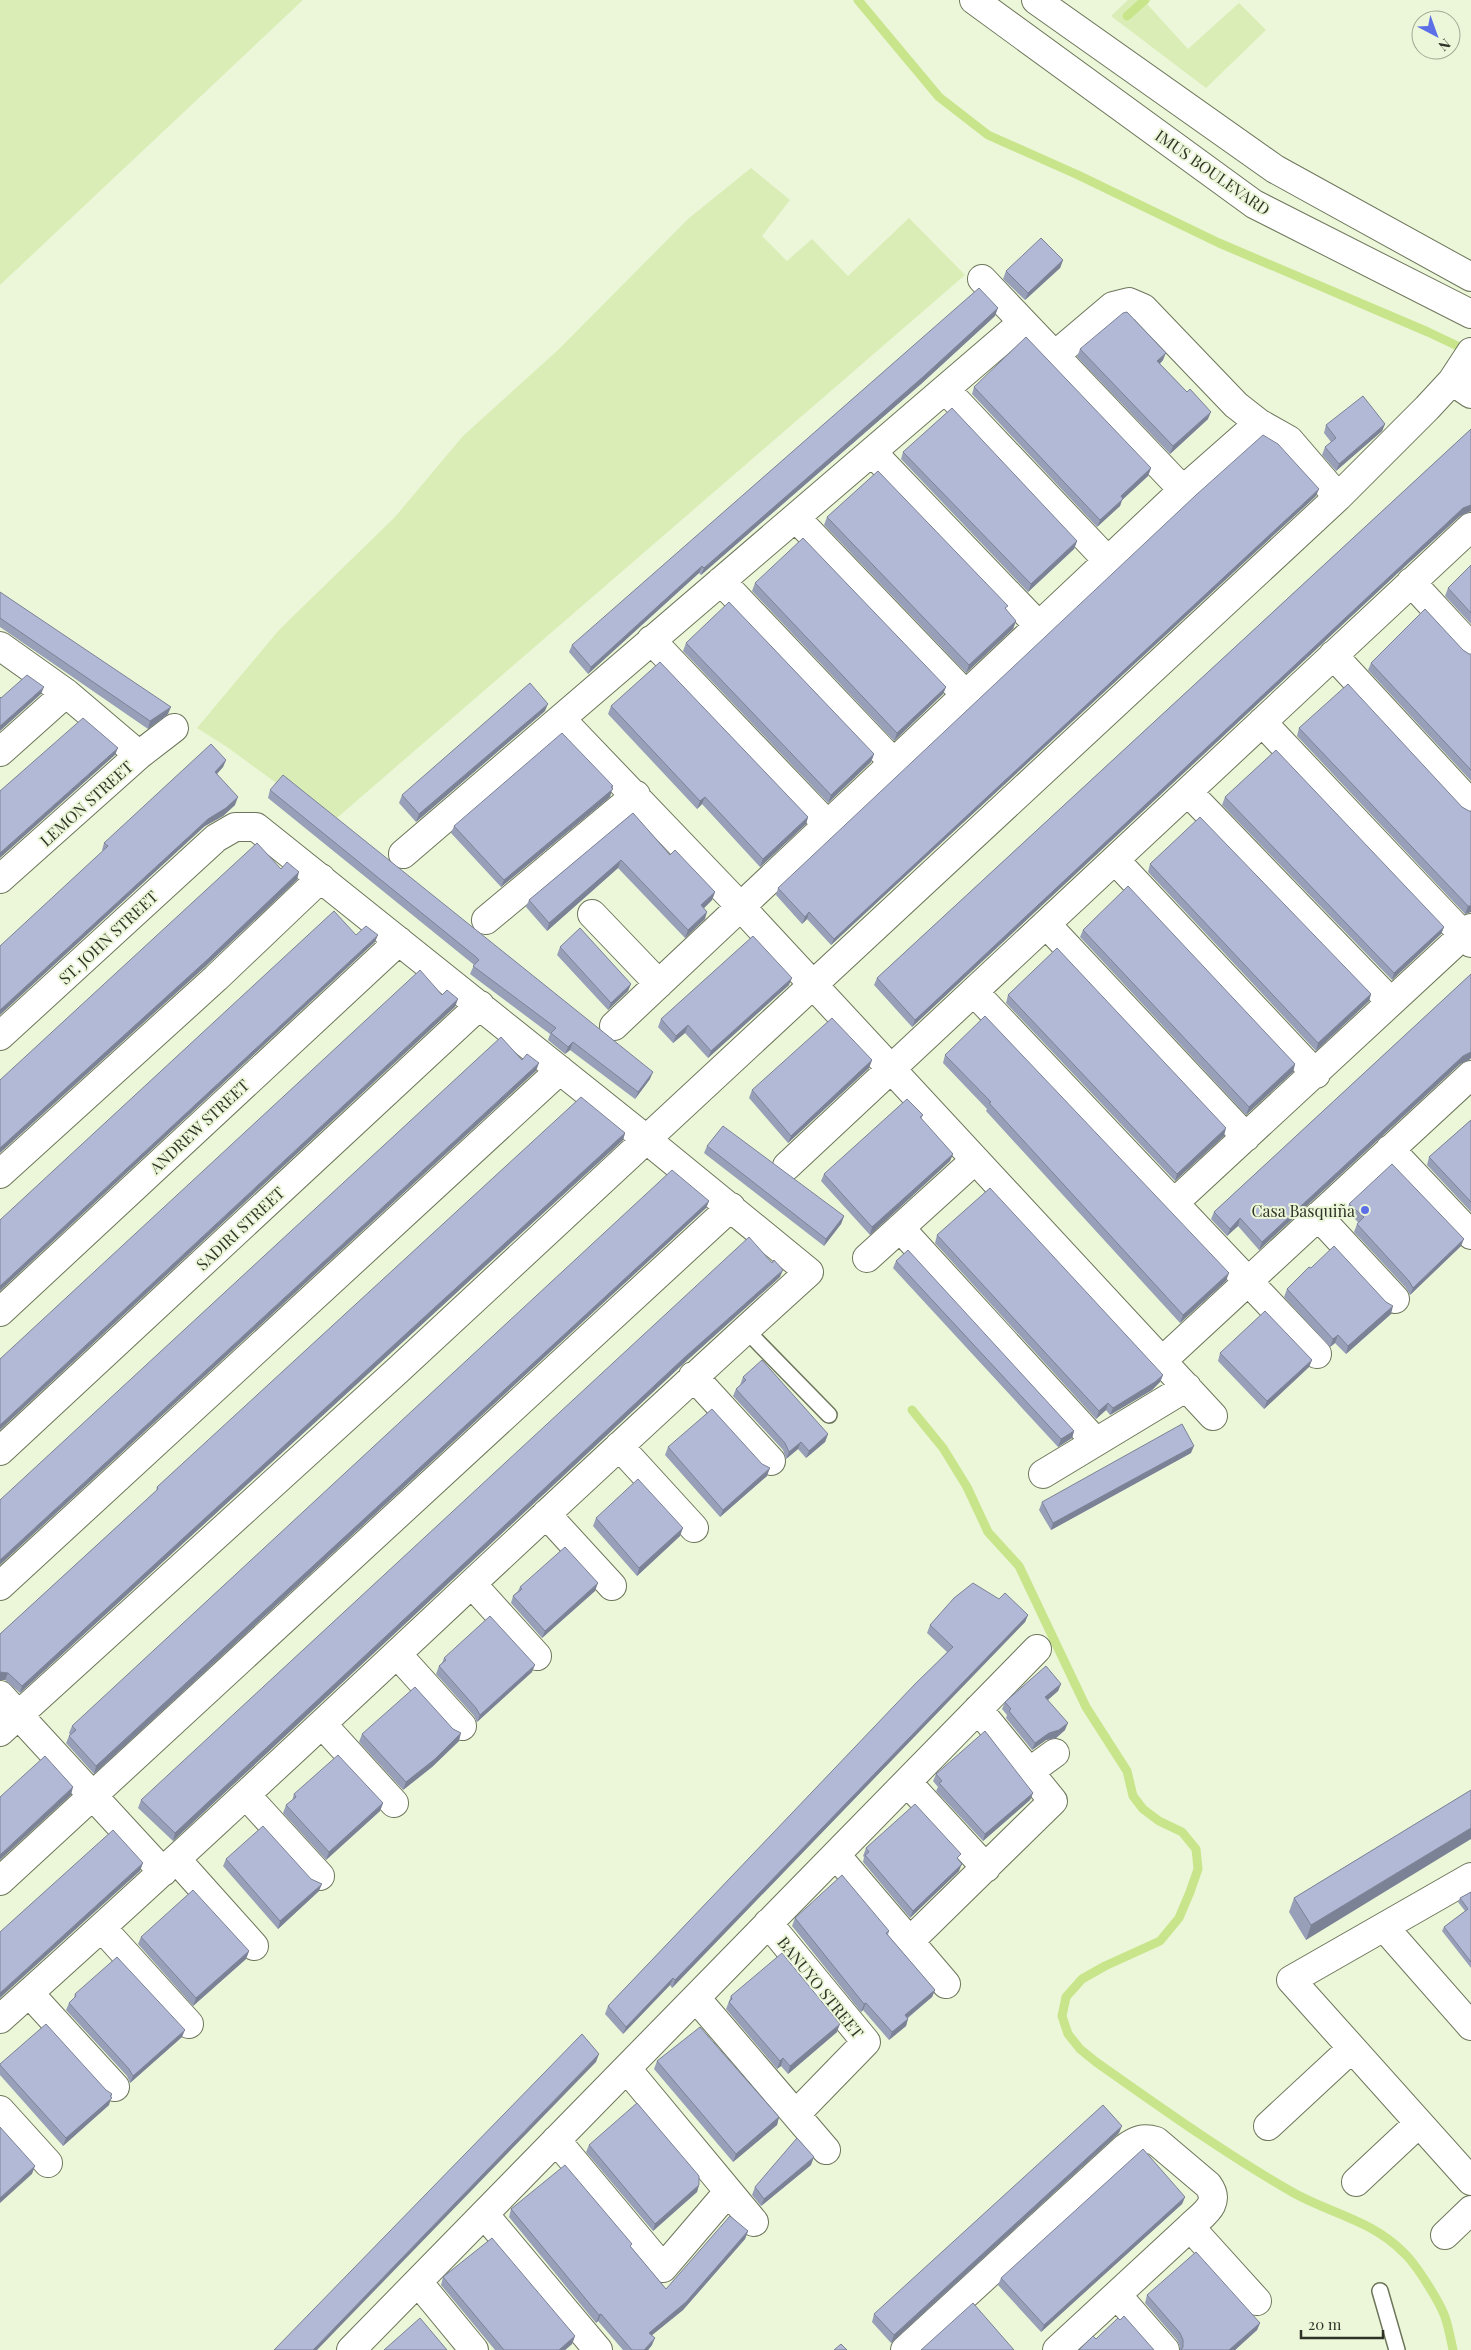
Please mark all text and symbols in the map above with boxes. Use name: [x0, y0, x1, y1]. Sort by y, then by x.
north arrow: [1411, 10, 1461, 60]
text: N: [1435, 35, 1455, 56]
street label: IMUS BOULEVARD: [1151, 125, 1275, 219]
street label: LEMON STREET: [35, 756, 137, 850]
street label: ST. JOHN STREET: [54, 886, 162, 988]
street label: ANDREW STREET: [144, 1074, 253, 1178]
street label: SADIRI STREET: [191, 1182, 289, 1274]
place label: Casa Basquiña: [1252, 1200, 1355, 1221]
marker: Casa Basquiña: [1359, 1204, 1371, 1216]
street label: BANUYO STREET: [773, 1932, 869, 2042]
scale bar: [1301, 2308, 1384, 2340]
text: 20 m: [1308, 2314, 1342, 2334]

